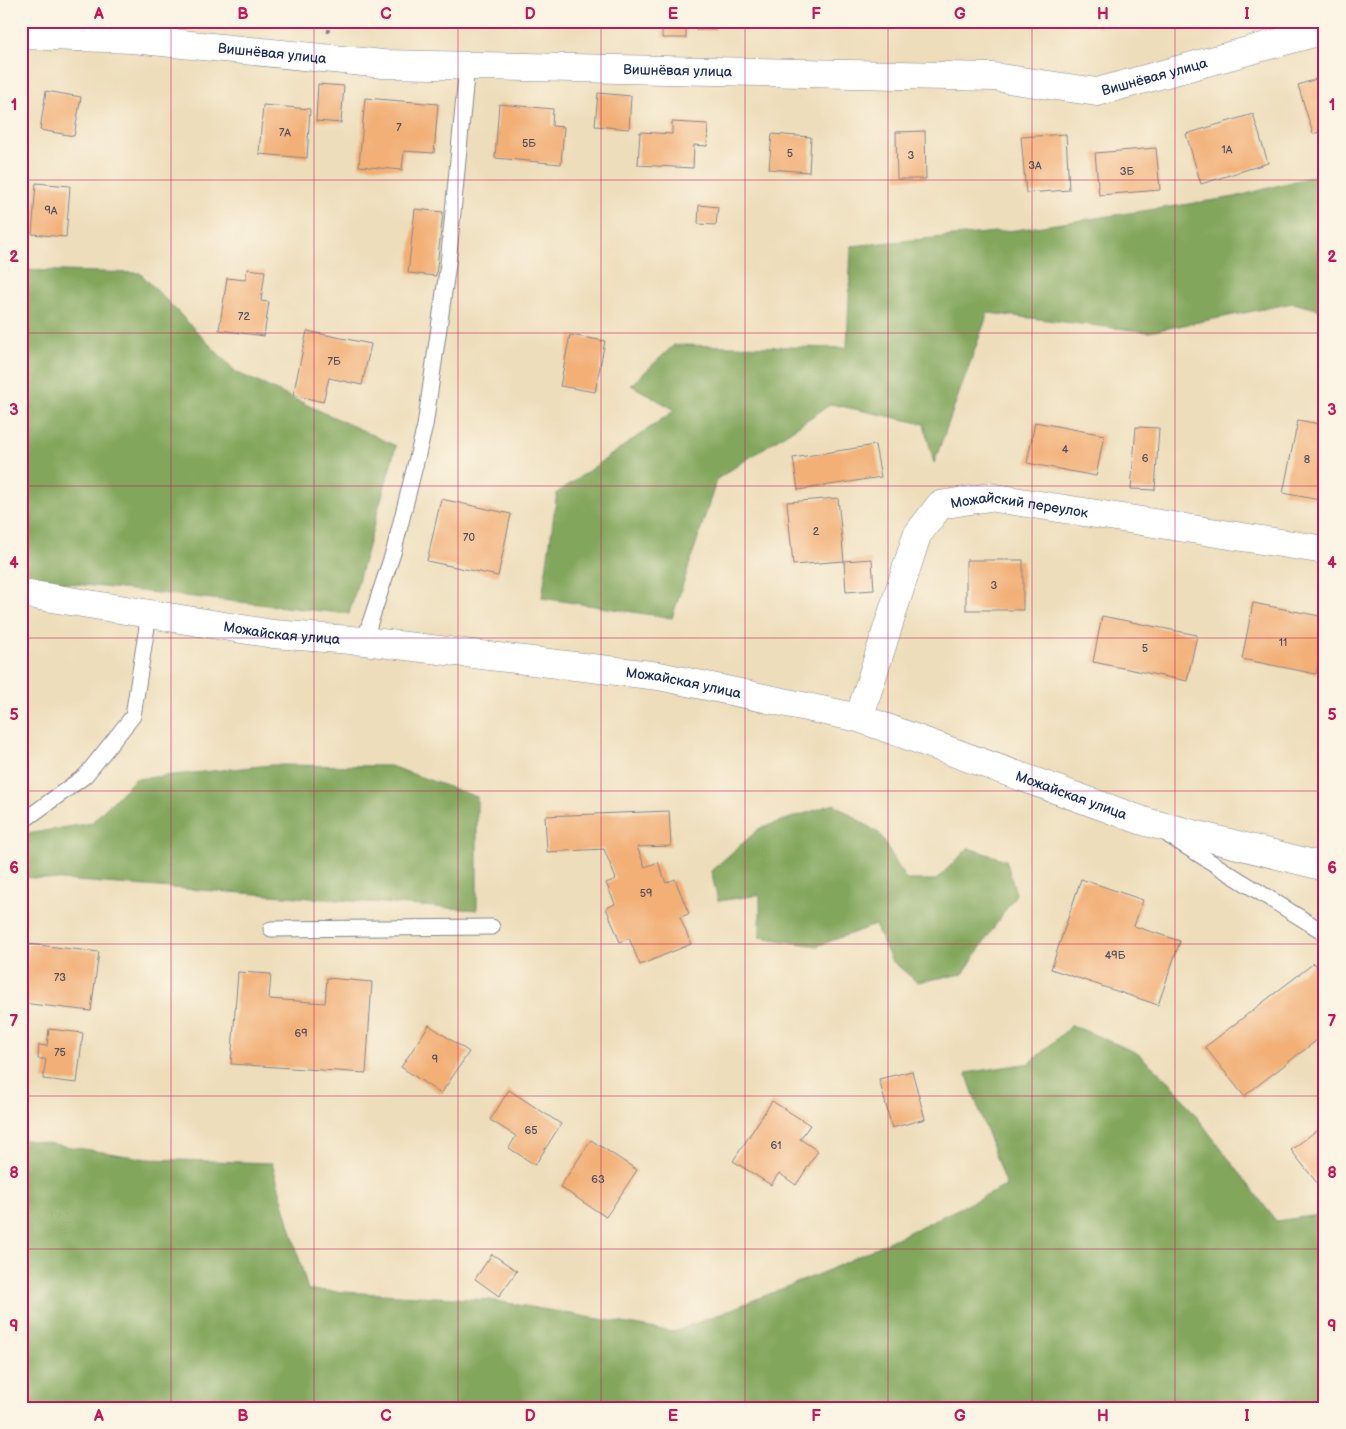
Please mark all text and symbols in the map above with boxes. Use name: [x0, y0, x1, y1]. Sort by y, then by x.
text: A: [93, 5, 104, 24]
text: B: [237, 5, 249, 24]
text: C: [380, 5, 392, 24]
text: D: [524, 5, 536, 24]
text: E: [668, 5, 678, 24]
text: F: [811, 5, 821, 24]
text: G: [954, 5, 966, 24]
text: H: [1097, 5, 1109, 24]
text: I: [1244, 5, 1250, 24]
street label: Вишнёвая улица: [217, 39, 328, 67]
street label: Вишнёвая улица: [1100, 54, 1210, 99]
street label: Вишнёвая улица: [623, 61, 733, 80]
text: 1: [11, 96, 17, 115]
text: 1: [1329, 96, 1335, 115]
house number: 7: [396, 121, 402, 134]
house number: 7А: [279, 126, 291, 139]
house number: 5Б: [522, 137, 536, 150]
house number: 1А: [1222, 143, 1233, 156]
house number: 5: [787, 147, 793, 160]
house number: 3: [908, 149, 915, 162]
house number: 3А: [1028, 159, 1042, 172]
house number: 3Б: [1120, 165, 1135, 178]
house number: 9А: [44, 204, 58, 217]
text: 2: [9, 248, 19, 267]
text: 2: [1327, 248, 1337, 267]
house number: 72: [238, 310, 250, 323]
house number: 7Б: [327, 355, 341, 368]
text: 3: [9, 401, 19, 420]
text: 3: [1327, 401, 1337, 420]
house number: 4: [1062, 443, 1069, 456]
house number: 6: [1142, 452, 1149, 465]
house number: 8: [1304, 453, 1310, 466]
street label: Можайский переулок: [949, 488, 1090, 521]
house number: 2: [813, 525, 820, 538]
house number: 70: [463, 531, 475, 544]
text: 4: [9, 554, 19, 573]
text: 4: [1327, 554, 1337, 573]
house number: 3: [991, 579, 998, 592]
street label: Можайская улица: [222, 618, 342, 648]
house number: 11: [1279, 636, 1287, 649]
house number: 5: [1142, 642, 1148, 655]
street label: Можайская улица: [625, 664, 744, 702]
text: 5: [9, 706, 19, 725]
text: 5: [1327, 706, 1337, 725]
street label: Можайская улица: [1013, 767, 1130, 823]
text: 6: [9, 859, 19, 878]
text: 6: [1327, 859, 1337, 878]
house number: 59: [640, 887, 652, 900]
house number: 49Б: [1105, 949, 1126, 962]
house number: 73: [54, 971, 66, 984]
text: 7: [10, 1012, 19, 1031]
text: 7: [1328, 1012, 1337, 1031]
house number: 69: [294, 1027, 308, 1040]
house number: 75: [54, 1046, 66, 1059]
house number: 9: [432, 1053, 438, 1066]
house number: 65: [524, 1124, 538, 1137]
house number: 61: [771, 1139, 781, 1152]
text: 8: [9, 1164, 19, 1183]
text: 8: [1327, 1164, 1337, 1183]
house number: 63: [591, 1173, 605, 1186]
text: 9: [9, 1317, 19, 1336]
text: 9: [1327, 1317, 1337, 1336]
text: A: [93, 1407, 104, 1426]
text: B: [237, 1407, 249, 1426]
text: C: [380, 1407, 392, 1426]
text: D: [524, 1407, 536, 1426]
text: E: [668, 1407, 678, 1426]
text: F: [811, 1407, 821, 1426]
text: G: [954, 1407, 966, 1426]
text: H: [1097, 1407, 1109, 1426]
text: I: [1244, 1407, 1250, 1426]

